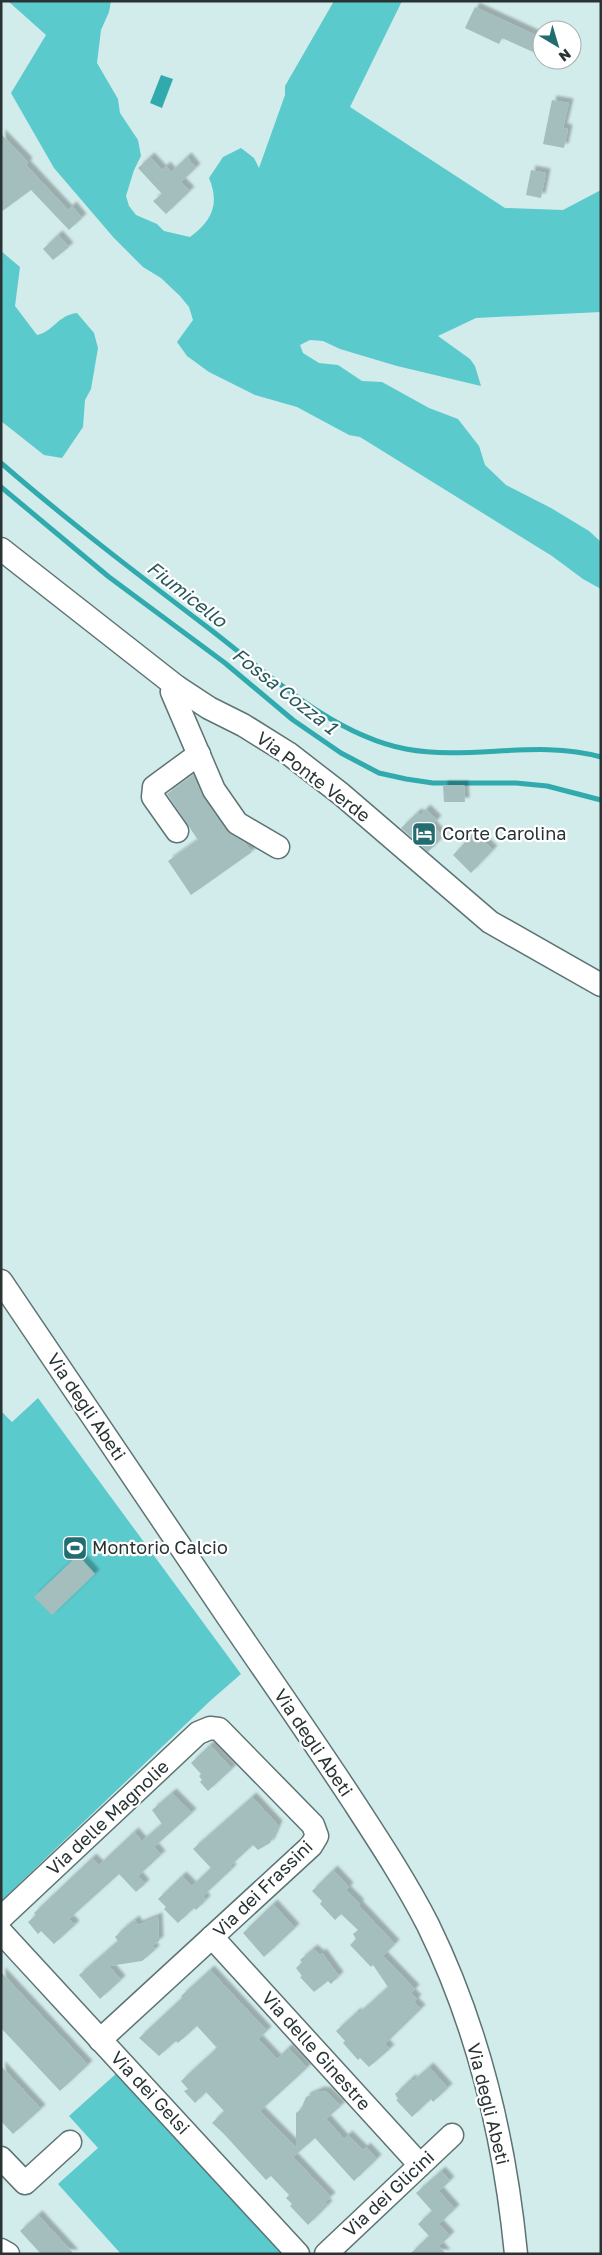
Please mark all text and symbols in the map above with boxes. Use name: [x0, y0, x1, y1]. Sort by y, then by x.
north arrow: [532, 20, 582, 70]
text: N: [556, 46, 575, 66]
water label: Fiumicello: [143, 555, 233, 633]
water label: Fossa Cozza 1: [228, 643, 343, 739]
street label: Via Ponte Verde: [252, 726, 375, 826]
hotel icon: Corte Carolina: [411, 821, 437, 847]
place label: Corte Carolina: [442, 822, 566, 844]
street label: Via degli Abeti: [43, 1349, 131, 1464]
sports icon: Montorio Calcio: [62, 1535, 88, 1561]
place label: Montorio Calcio: [92, 1536, 228, 1558]
street label: Via degli Abeti: [270, 1685, 358, 1800]
street label: Via delle Magnolie: [42, 1755, 173, 1880]
street label: Via dei Frassini: [208, 1835, 317, 1941]
street label: Via delle Ginestre: [258, 1986, 376, 2114]
street label: Via degli Abeti: [463, 2041, 515, 2167]
street label: Via dei Gelsi: [107, 2046, 195, 2138]
street label: Via dei Glicini: [338, 2146, 438, 2241]

